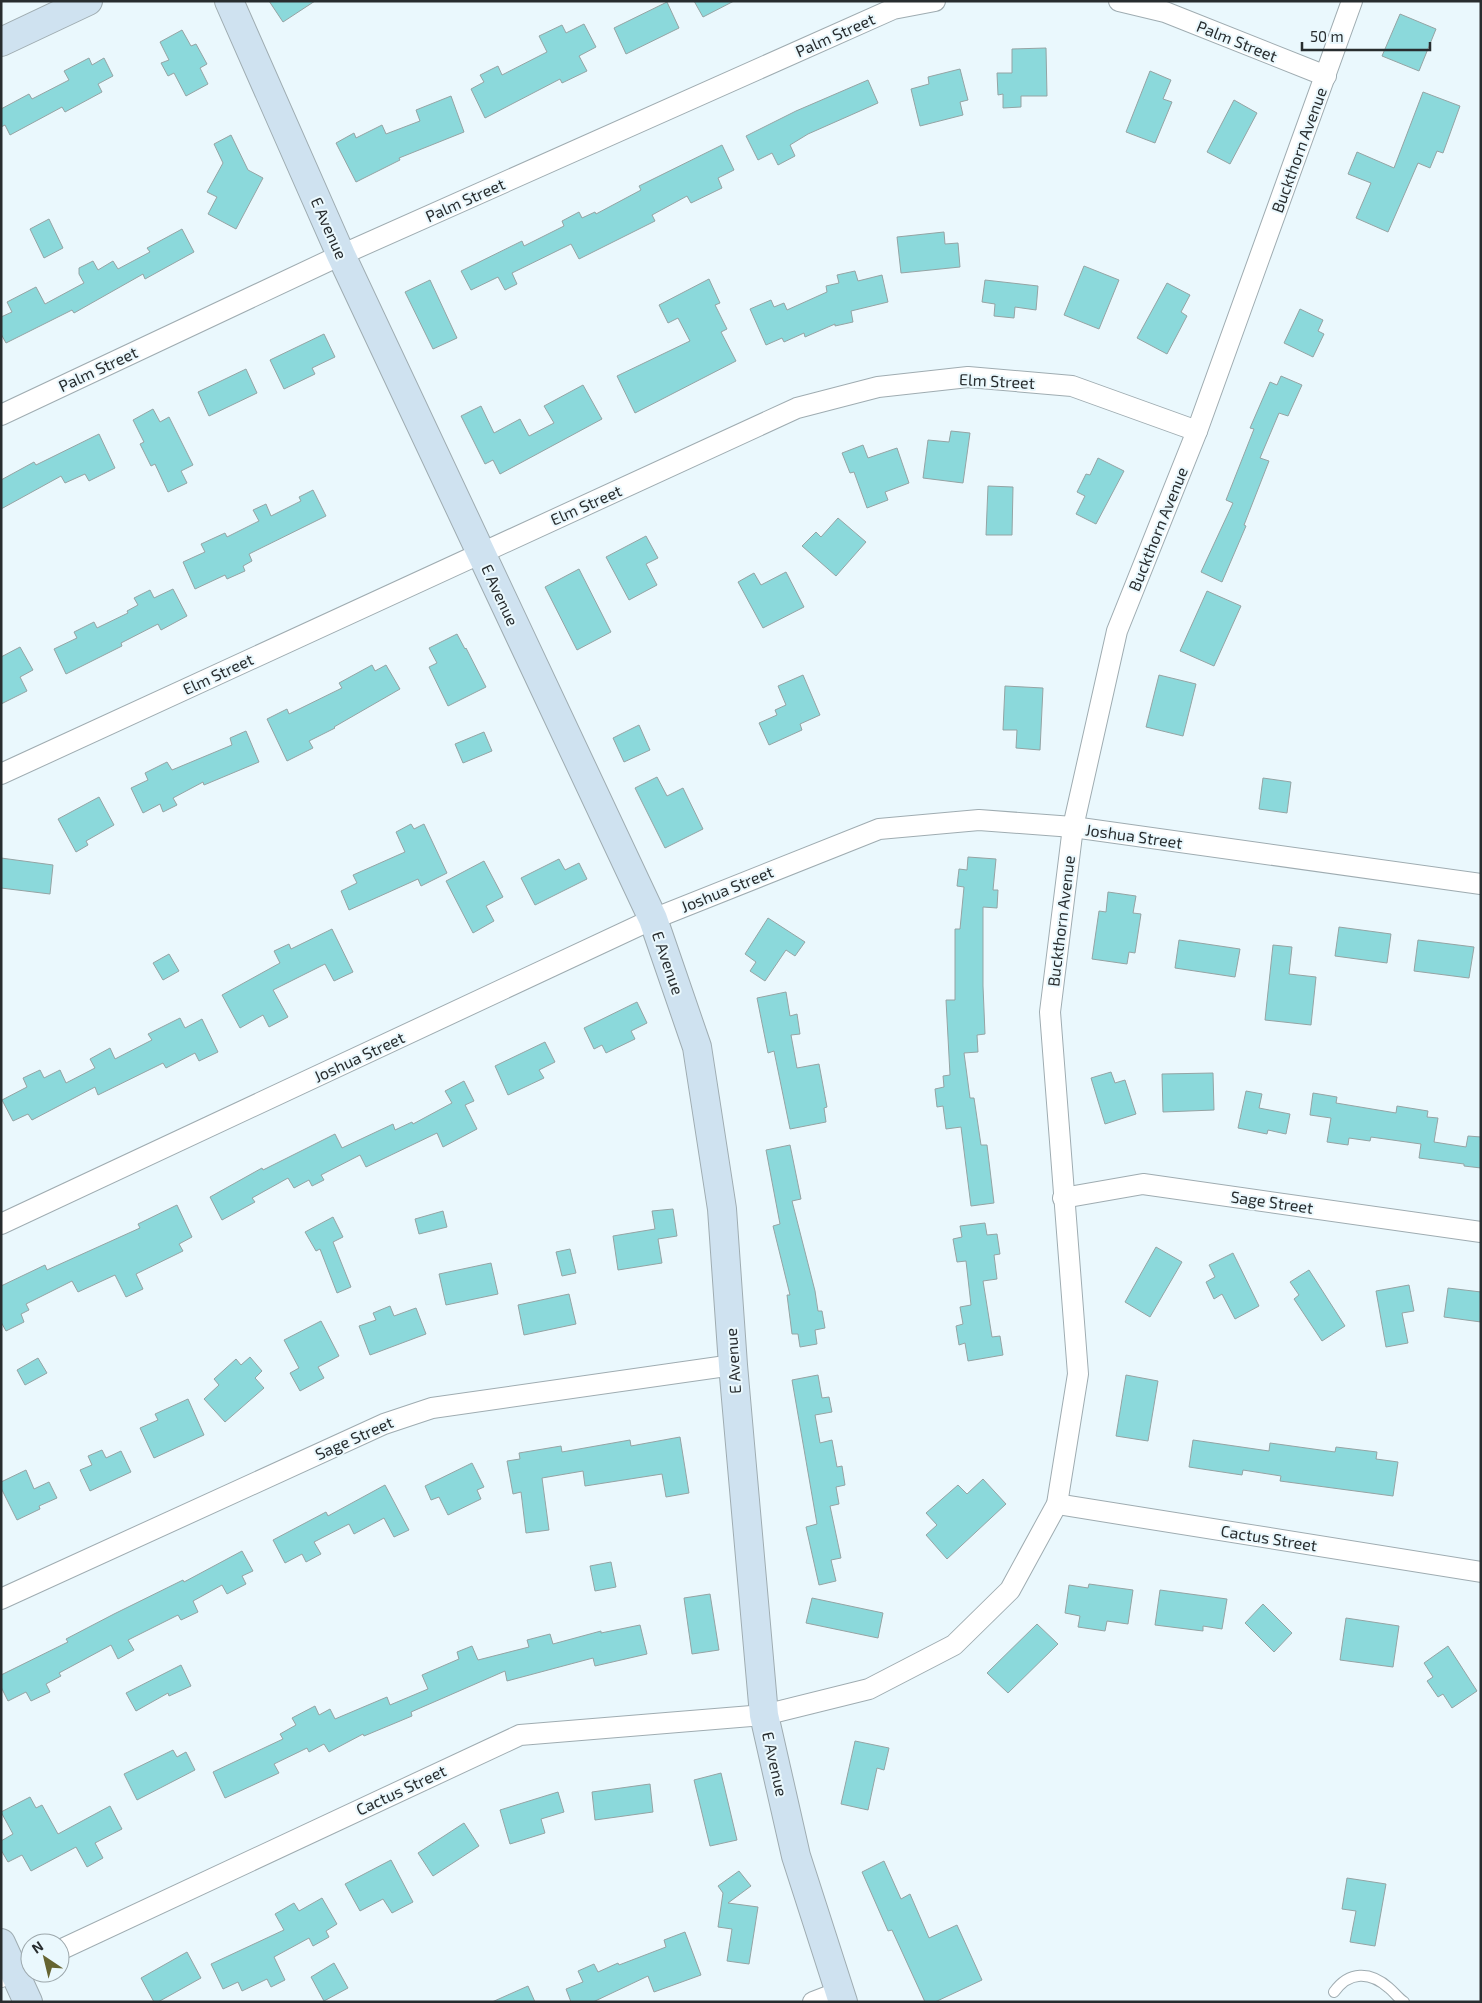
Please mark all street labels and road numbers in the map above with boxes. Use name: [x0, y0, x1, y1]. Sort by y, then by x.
street label: Palm Street: [792, 9, 877, 61]
street label: Palm Street: [1194, 16, 1280, 65]
street label: Buckthorn Avenue: [1267, 85, 1330, 215]
street label: Palm Street: [422, 174, 507, 226]
street label: E Avenue: [307, 194, 352, 262]
street label: Palm Street: [55, 342, 140, 395]
street label: Elm Street: [959, 369, 1035, 392]
street label: Buckthorn Avenue: [1124, 464, 1191, 594]
street label: Elm Street: [547, 480, 624, 529]
street label: E Avenue: [478, 561, 523, 629]
street label: Elm Street: [179, 649, 256, 698]
street label: Joshua Street: [1084, 819, 1184, 852]
street label: Buckthorn Avenue: [1043, 854, 1078, 988]
street label: Joshua Street: [678, 861, 776, 916]
street label: E Avenue: [649, 929, 688, 997]
street label: Joshua Street: [310, 1027, 407, 1086]
street label: Sage Street: [1230, 1186, 1315, 1217]
street label: E Avenue: [721, 1328, 744, 1395]
street label: Sage Street: [312, 1412, 396, 1463]
street label: Cactus Street: [1220, 1521, 1319, 1554]
street label: E Avenue: [759, 1730, 792, 1798]
street label: Cactus Street: [353, 1760, 449, 1819]

